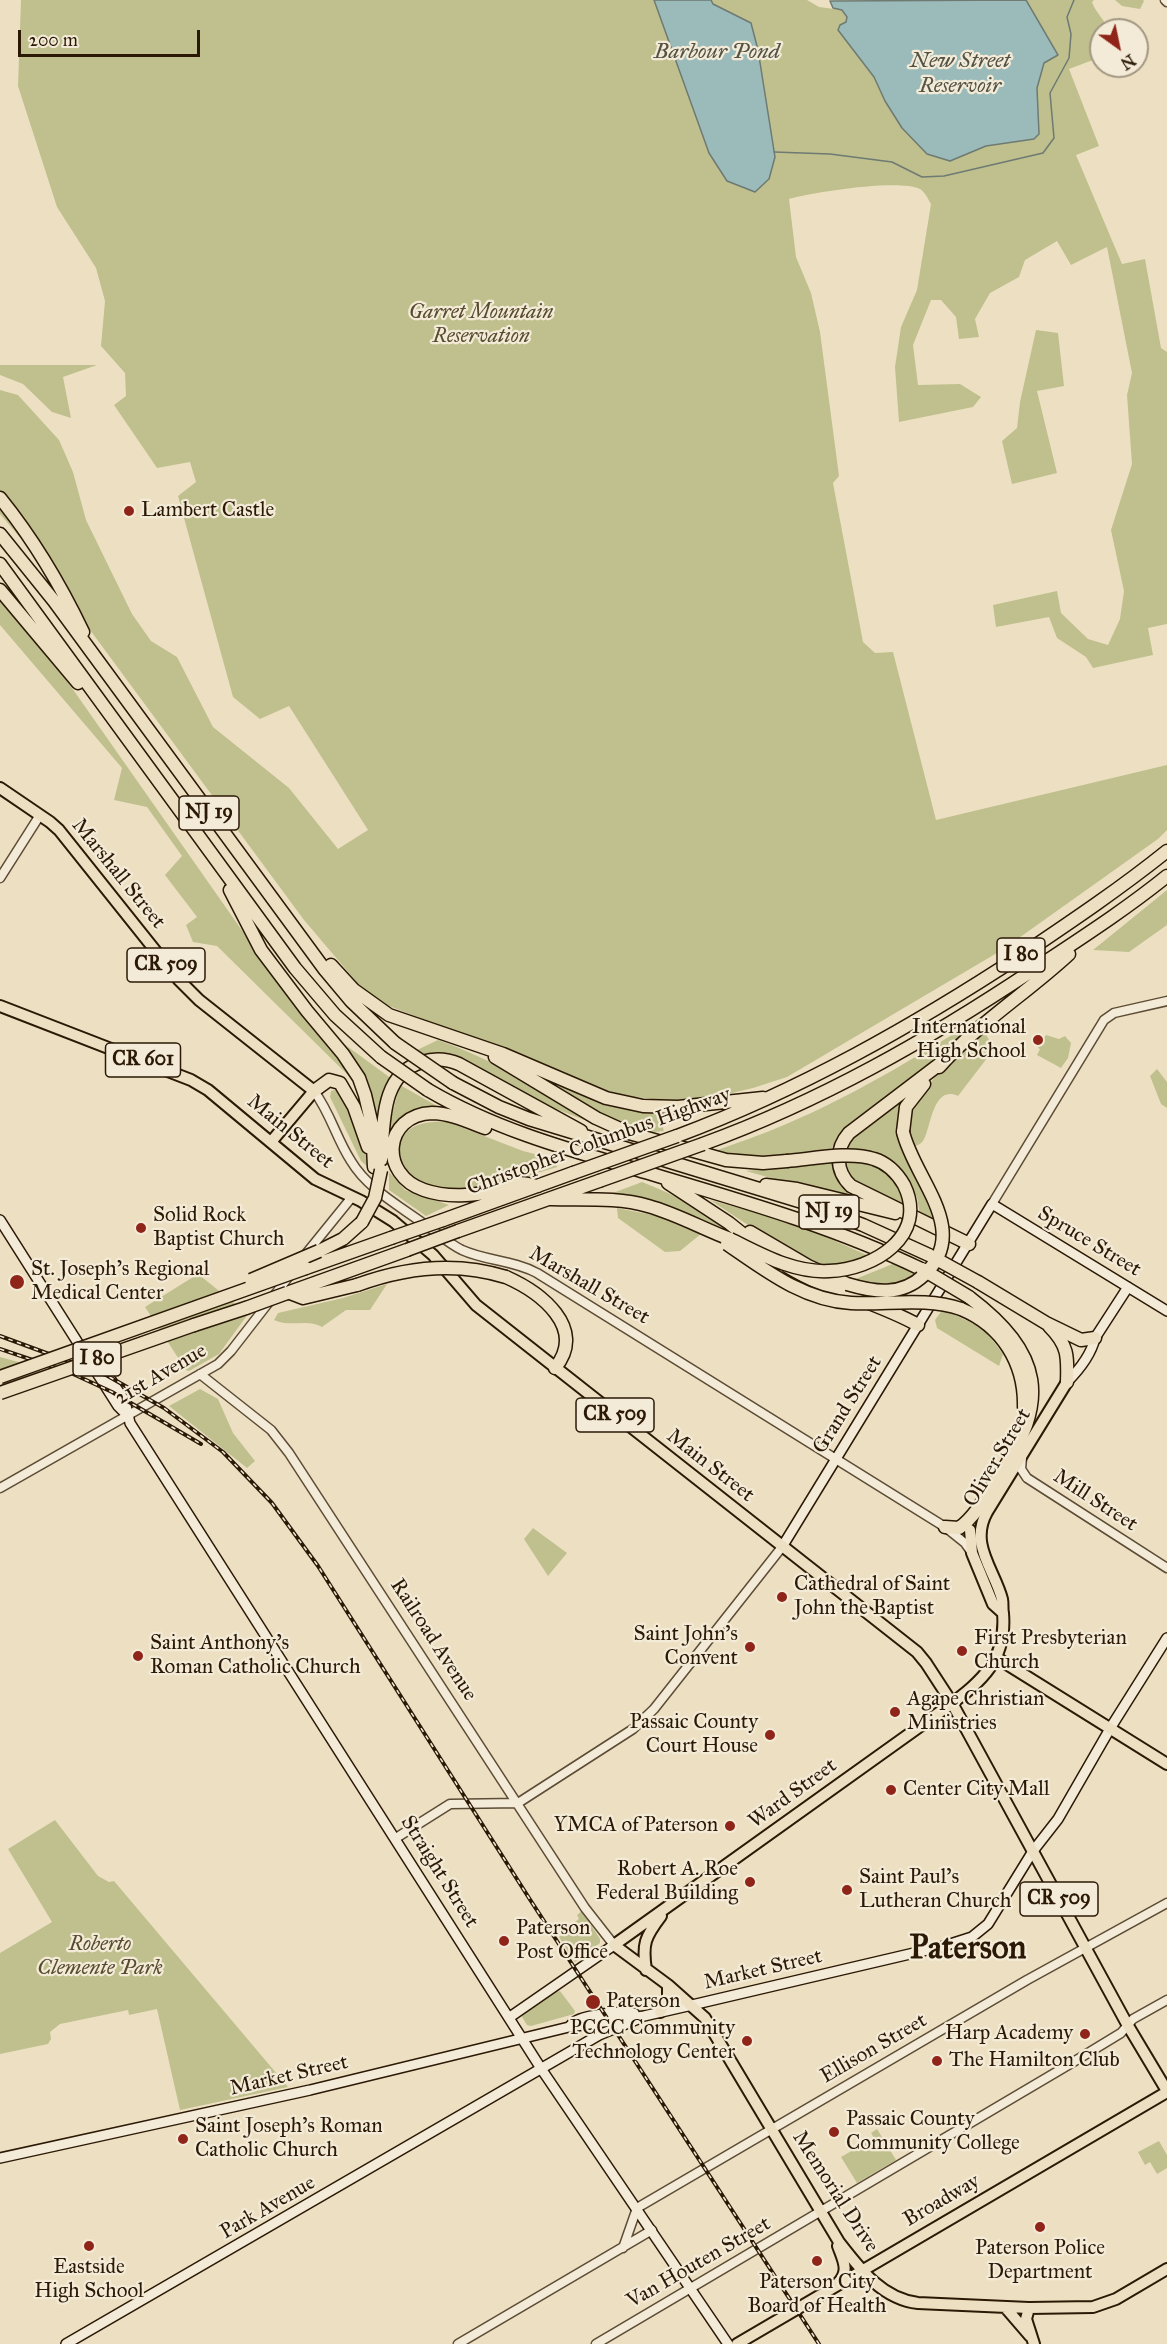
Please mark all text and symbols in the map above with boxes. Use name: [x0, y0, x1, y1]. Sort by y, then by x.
scale bar: [21, 18, 202, 56]
north arrow: [1089, 18, 1149, 78]
text: 200 m: [29, 29, 78, 51]
water label: Barbour Pond: [654, 40, 780, 66]
water label: New Street Reservoir: [910, 49, 1010, 100]
text: N: [1117, 50, 1139, 73]
park label: Garret Mountain Reservation: [409, 300, 553, 350]
place label: Lambert Castle: [141, 498, 274, 524]
marker: Lambert Castle: [122, 504, 136, 518]
road number: NJ 19: [179, 796, 239, 830]
street label: Marshall Street: [66, 814, 170, 934]
road number: I 80: [997, 938, 1045, 972]
road number: CR 509: [127, 948, 205, 982]
place label: International High School: [912, 1015, 1026, 1065]
marker: International High School: [1031, 1033, 1045, 1047]
road number: CR 601: [106, 1043, 180, 1077]
street label: Christopher Columbus Highway: [464, 1083, 734, 1201]
street label: Main Street: [242, 1089, 338, 1175]
road number: NJ 19: [799, 1195, 859, 1229]
street label: Spruce Street: [1033, 1201, 1145, 1283]
place label: Solid Rock Baptist Church: [153, 1203, 284, 1253]
marker: Solid Rock Baptist Church: [134, 1221, 148, 1235]
street label: Marshall Street: [524, 1241, 654, 1331]
place label: St. Joseph’s Regional Medical Center: [31, 1257, 209, 1307]
marker: St. Joseph’s Regional Medical Center: [8, 1273, 26, 1291]
street label: 21st Avenue: [111, 1339, 211, 1411]
road number: I 80: [73, 1342, 121, 1376]
street label: Grand Street: [808, 1351, 888, 1459]
road number: CR 509: [576, 1398, 654, 1432]
street label: Oliver Street: [959, 1404, 1037, 1512]
street label: Main Street: [661, 1424, 759, 1508]
street label: Mill Street: [1048, 1464, 1142, 1538]
place label: Cathedral of Saint John the Baptist: [794, 1572, 950, 1622]
street label: Railroad Avenue: [384, 1574, 482, 1706]
marker: Cathedral of Saint John the Baptist: [775, 1590, 789, 1604]
place label: Saint John's Convent: [634, 1622, 738, 1672]
place label: First Presbyterian Church: [974, 1626, 1127, 1676]
place label: Saint Anthony's Roman Catholic Church: [150, 1631, 361, 1681]
marker: Saint John's Convent: [743, 1640, 757, 1654]
marker: First Presbyterian Church: [955, 1644, 969, 1658]
marker: Saint Anthony's Roman Catholic Church: [131, 1649, 145, 1663]
place label: Agape Christian Ministries: [907, 1687, 1044, 1737]
marker: Agape Christian Ministries: [888, 1705, 902, 1719]
place label: Passaic County Court House: [629, 1710, 758, 1760]
marker: Passaic County Court House: [763, 1728, 777, 1742]
street label: Ward Street: [744, 1754, 842, 1834]
place label: Center City Mall: [903, 1777, 1050, 1803]
marker: Center City Mall: [884, 1783, 898, 1797]
street label: Straight Street: [395, 1811, 483, 1933]
place label: YMCA of Paterson: [554, 1813, 718, 1839]
marker: YMCA of Paterson: [723, 1819, 737, 1833]
place label: Robert A. Roe Federal Building: [596, 1857, 738, 1907]
place label: Saint Paul's Lutheran Church: [859, 1865, 1011, 1915]
marker: Robert A. Roe Federal Building: [743, 1875, 757, 1889]
road number: CR 509: [1020, 1882, 1098, 1916]
marker: Saint Paul's Lutheran Church: [840, 1883, 854, 1897]
place label: Paterson Post Office: [516, 1916, 608, 1966]
district label: Paterson: [910, 1930, 1026, 1970]
park label: Roberto Clemente Park: [37, 1932, 163, 1982]
marker: Paterson Post Office: [497, 1934, 511, 1948]
street label: Market Street: [701, 1944, 825, 1996]
place label: Paterson: [606, 1989, 680, 2015]
marker: Paterson: [584, 1993, 602, 2011]
street label: Ellison Street: [816, 2008, 932, 2090]
place label: PCCC Community Technology Center: [570, 2016, 735, 2066]
place label: Harp Academy: [945, 2021, 1073, 2047]
marker: Harp Academy: [1078, 2027, 1092, 2041]
marker: PCCC Community Technology Center: [740, 2034, 754, 2048]
place label: The Hamilton Club: [949, 2048, 1120, 2074]
street label: Market Street: [227, 2050, 351, 2102]
marker: The Hamilton Club: [930, 2054, 944, 2068]
place label: Passaic County Community College: [846, 2107, 1020, 2157]
place label: Saint Joseph's Roman Catholic Church: [195, 2114, 383, 2164]
marker: Passaic County Community College: [827, 2125, 841, 2139]
street label: Memorial Drive: [786, 2127, 884, 2257]
marker: Saint Joseph's Roman Catholic Church: [176, 2132, 190, 2146]
street label: Broadway: [899, 2169, 985, 2233]
street label: Park Avenue: [216, 2171, 320, 2245]
street label: Van Houten Street: [623, 2212, 775, 2314]
marker: Paterson Police Department: [1033, 2220, 1047, 2234]
place label: Paterson Police Department: [975, 2236, 1105, 2286]
marker: Eastside High School: [82, 2239, 96, 2253]
marker: Paterson City Board of Health: [810, 2254, 824, 2268]
place label: Eastside High School: [34, 2255, 144, 2305]
place label: Paterson City Board of Health: [748, 2270, 886, 2320]

